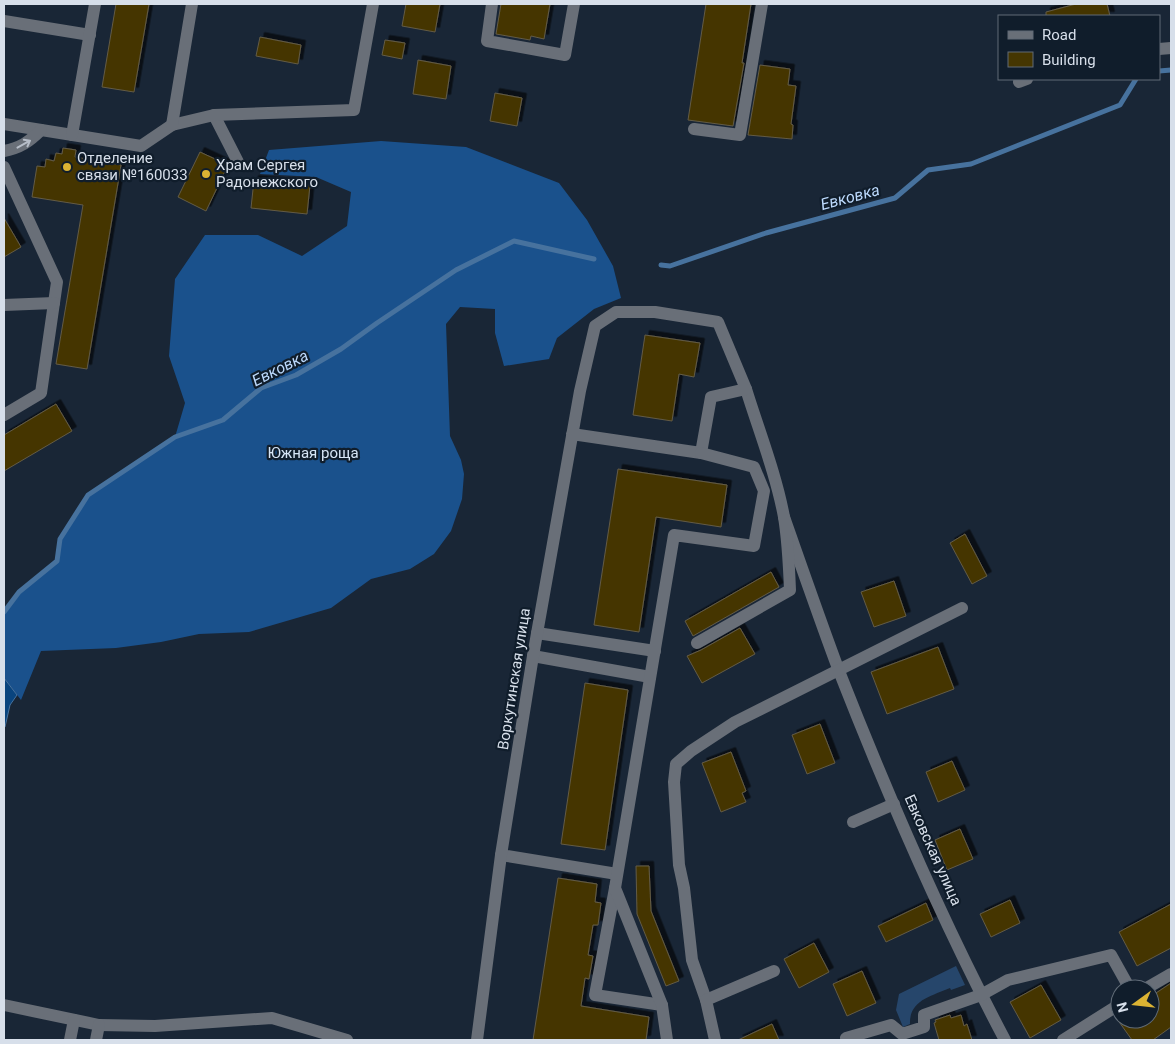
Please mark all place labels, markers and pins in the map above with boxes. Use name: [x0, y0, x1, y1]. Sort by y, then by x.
place label: Отделение связи №160033: [77, 149, 188, 184]
place label: Храм Сергея Радонежского: [216, 156, 318, 191]
marker: Отделение связи №160033: [61, 161, 73, 173]
marker: Храм Сергея Радонежского: [200, 168, 212, 180]

